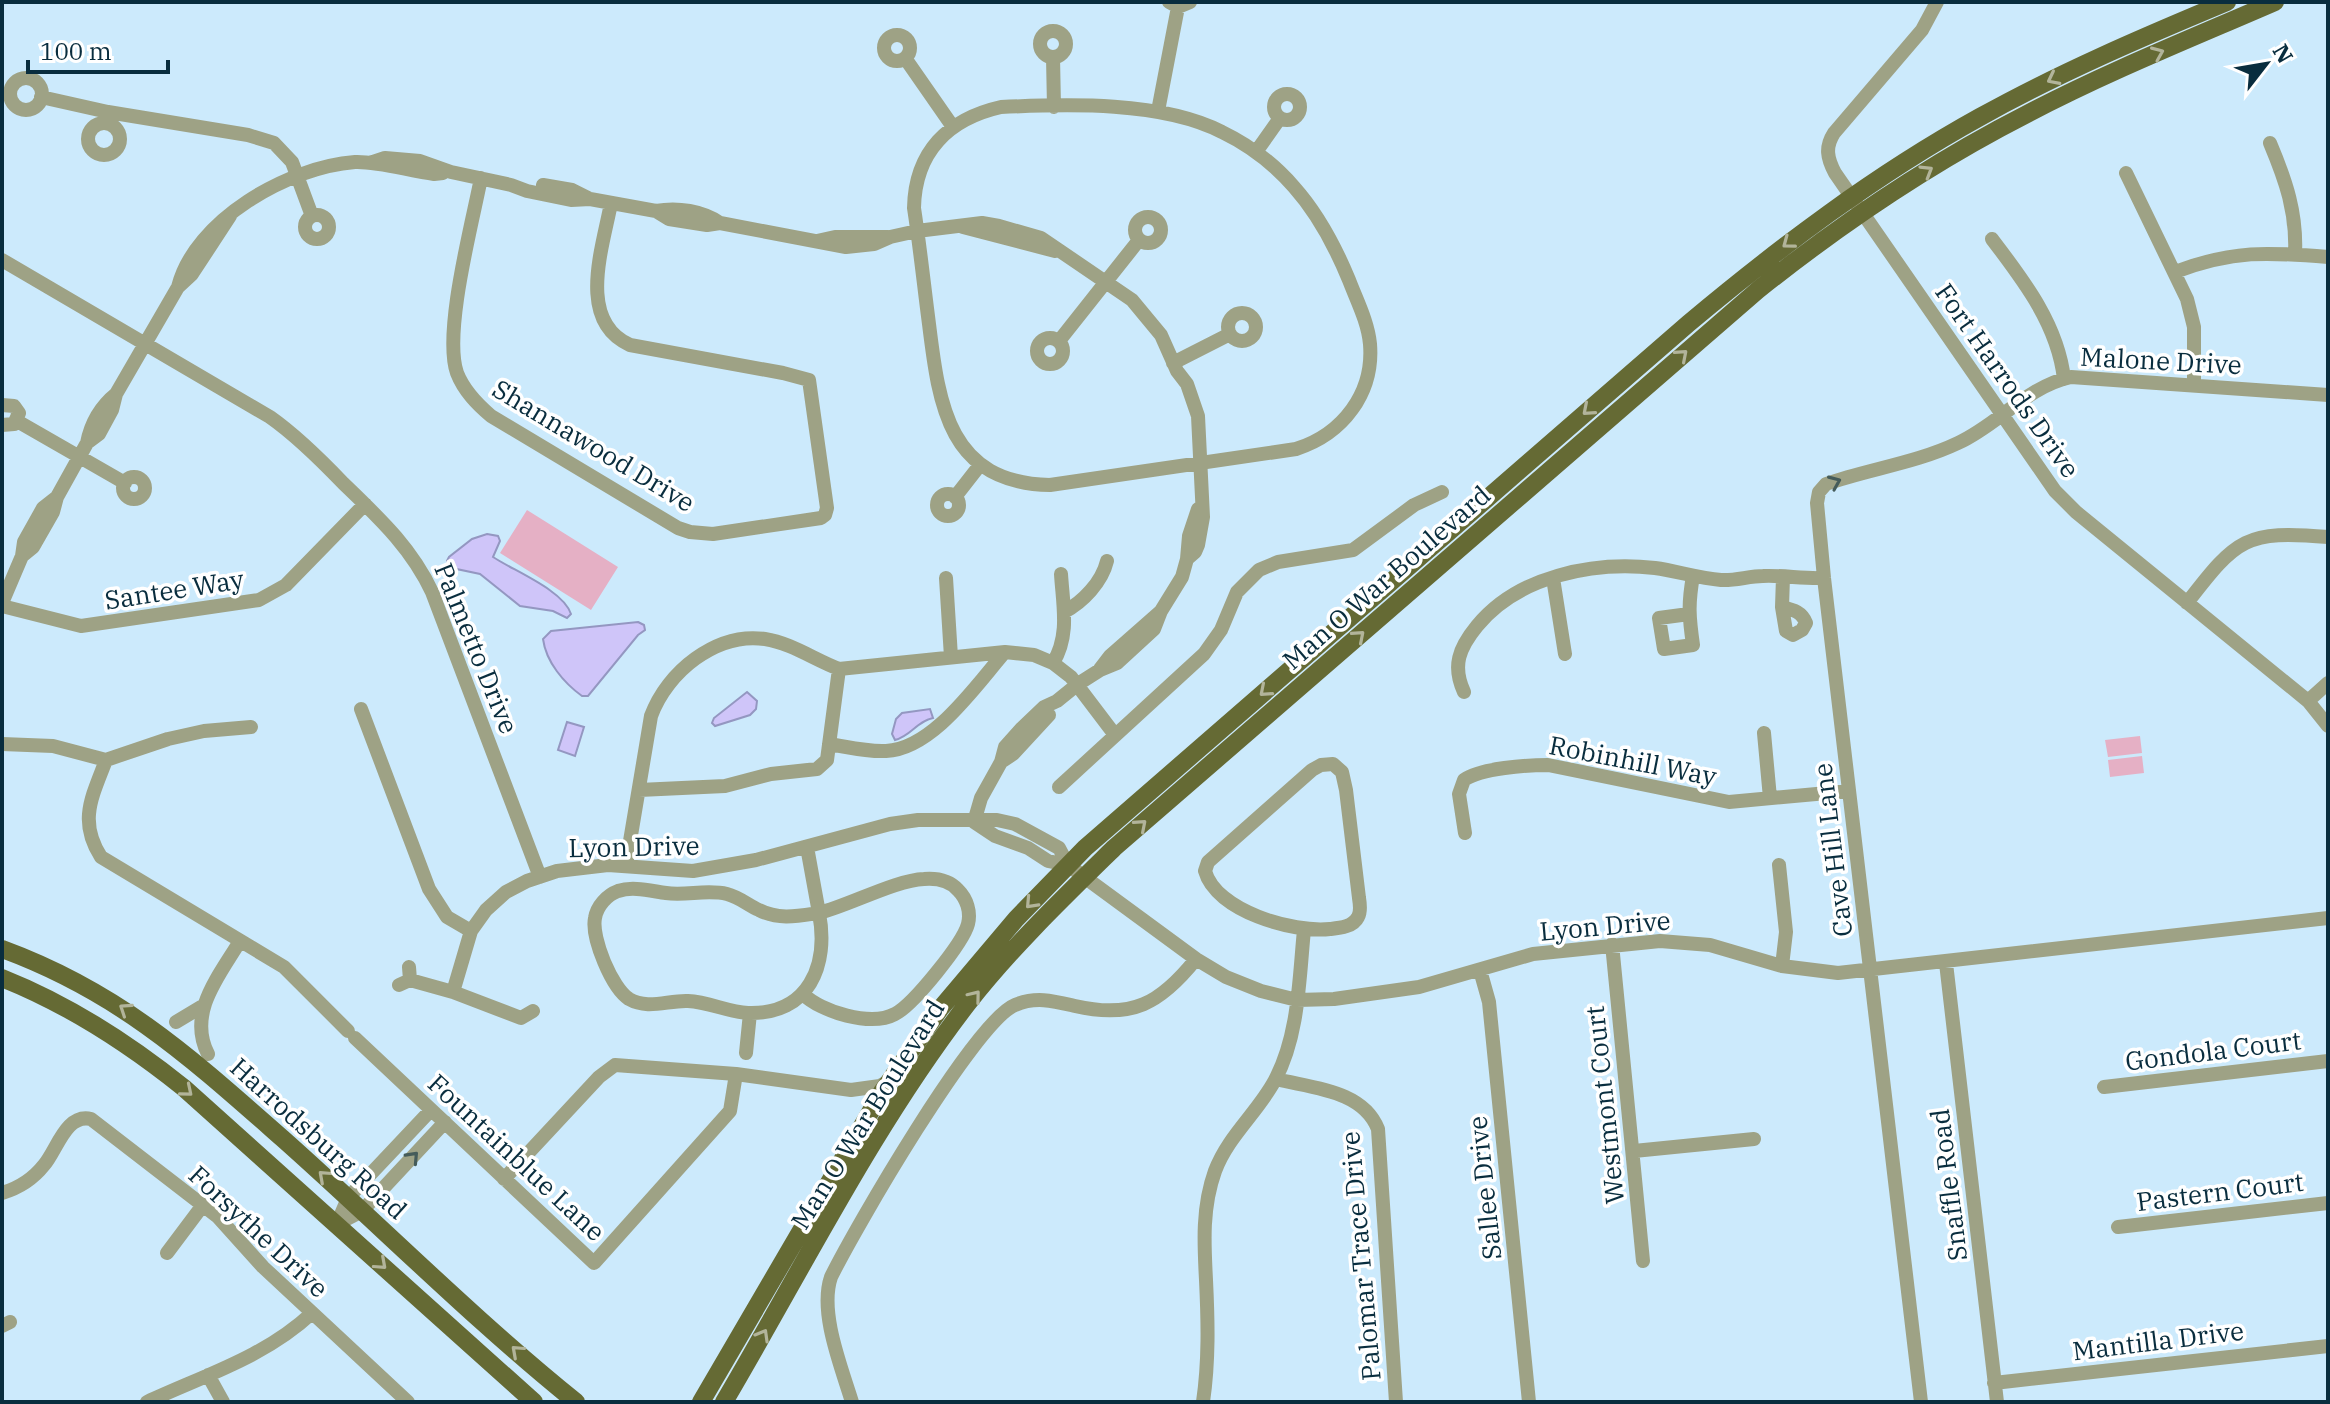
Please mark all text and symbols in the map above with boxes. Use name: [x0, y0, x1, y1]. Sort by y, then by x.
scale bar: [28, 24, 168, 74]
north arrow: [2226, 24, 2306, 104]
text: 100 m: [40, 35, 112, 67]
text: N: [2267, 39, 2300, 68]
one-way arrow: [2150, 46, 2164, 62]
one-way arrow: [2047, 70, 2062, 85]
one-way arrow: [1918, 165, 1932, 180]
one-way arrow: [1782, 233, 1796, 248]
street label: Fort Harrods Drive: [1928, 276, 2088, 484]
street label: Malone Drive: [2079, 339, 2243, 381]
one-way arrow: [1673, 350, 1687, 365]
street label: Shannawood Drive: [487, 371, 701, 519]
one-way arrow: [1583, 400, 1598, 415]
one-way arrow: [1827, 476, 1841, 492]
street label: Man O War Boulevard: [1275, 477, 1497, 677]
street label: Palmetto Drive: [427, 558, 527, 738]
street label: Santee Way: [102, 561, 246, 617]
one-way arrow: [1349, 631, 1364, 645]
one-way arrow: [1260, 681, 1275, 695]
street label: Robinhill Way: [1547, 727, 1720, 793]
street label: Cave Hill Lane: [1804, 761, 1860, 939]
one-way arrow: [1132, 820, 1147, 834]
street label: Lyon Drive: [568, 828, 700, 864]
one-way arrow: [1026, 894, 1041, 908]
street label: Lyon Drive: [1538, 902, 1672, 948]
one-way arrow: [965, 990, 979, 1005]
street label: Man O War Boulevard: [783, 993, 951, 1235]
one-way arrow: [119, 1004, 134, 1019]
street label: Westmont Court: [1577, 1004, 1631, 1206]
street label: Gondola Court: [2123, 1022, 2303, 1078]
street label: Harrodsburg Road: [223, 1050, 415, 1226]
street label: Fountainblue Lane: [421, 1066, 613, 1248]
one-way arrow: [178, 1081, 193, 1096]
street label: Snaffle Road: [1922, 1107, 1974, 1263]
street label: Sallee Drive: [1460, 1114, 1508, 1262]
street label: Palomar Trace Drive: [1332, 1130, 1388, 1382]
one-way arrow: [404, 1151, 418, 1166]
street label: Forsythe Drive: [182, 1158, 336, 1304]
street label: Pastern Court: [2134, 1164, 2306, 1218]
one-way arrow: [319, 1171, 333, 1186]
one-way arrow: [372, 1255, 386, 1270]
street label: Mantilla Drive: [2070, 1313, 2246, 1367]
one-way arrow: [753, 1329, 769, 1343]
one-way arrow: [511, 1346, 526, 1360]

